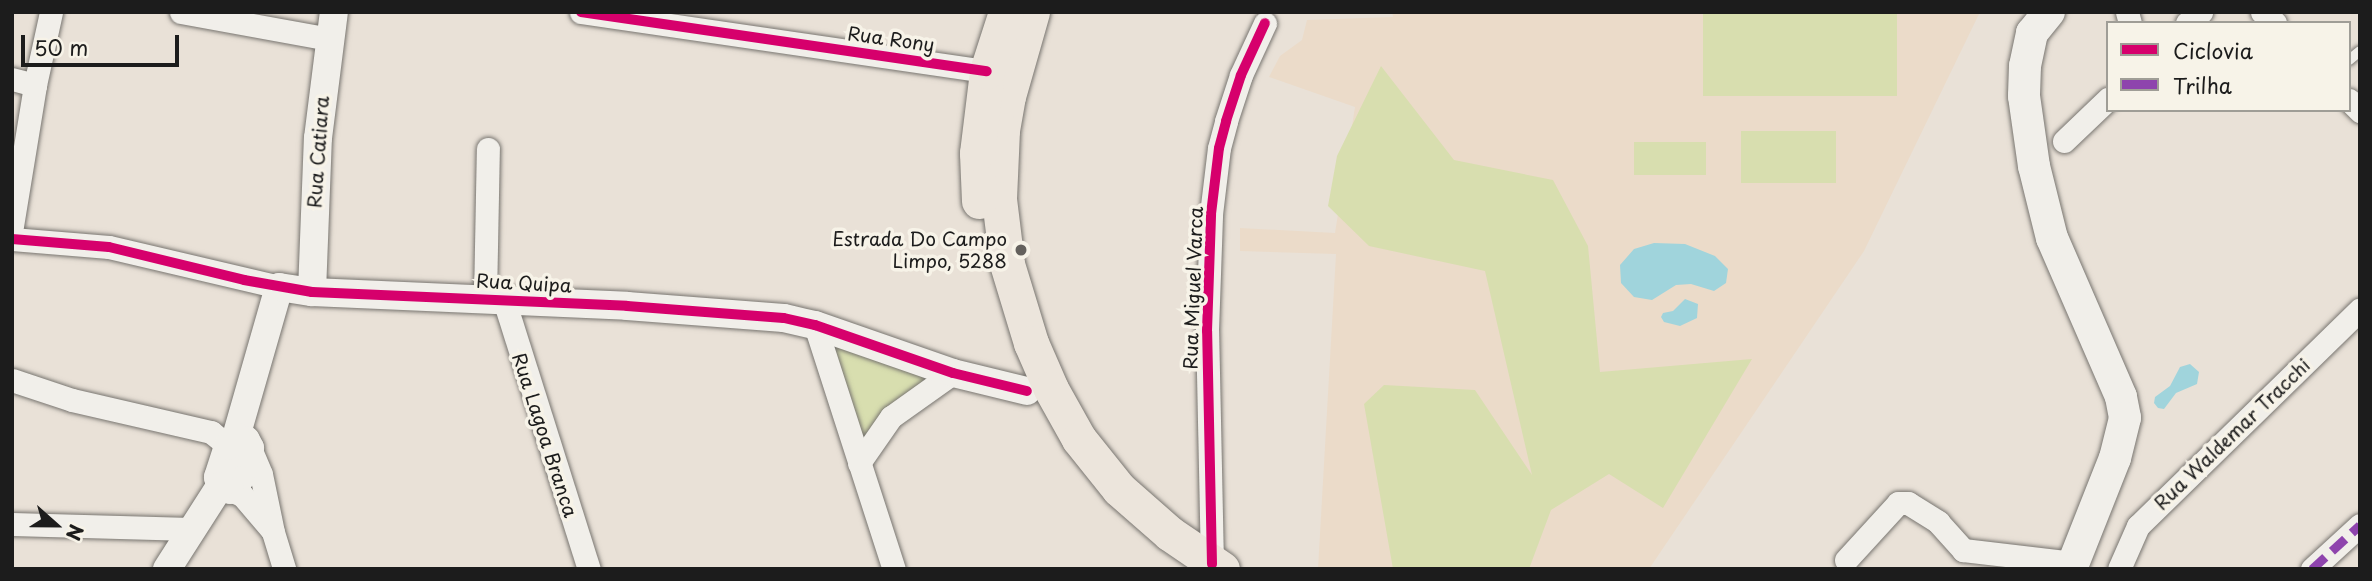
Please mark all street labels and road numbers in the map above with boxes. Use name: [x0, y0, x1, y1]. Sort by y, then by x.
street label: Rua Rony: [846, 22, 936, 56]
street label: Rua Catiara: [303, 95, 333, 209]
street label: Rua Miguel Varca: [1179, 206, 1207, 370]
street label: Rua Quipa: [474, 269, 574, 297]
street label: Rua Lagoa Branca: [508, 350, 582, 520]
street label: Rua Waldemar Tracchi: [2149, 353, 2315, 515]

